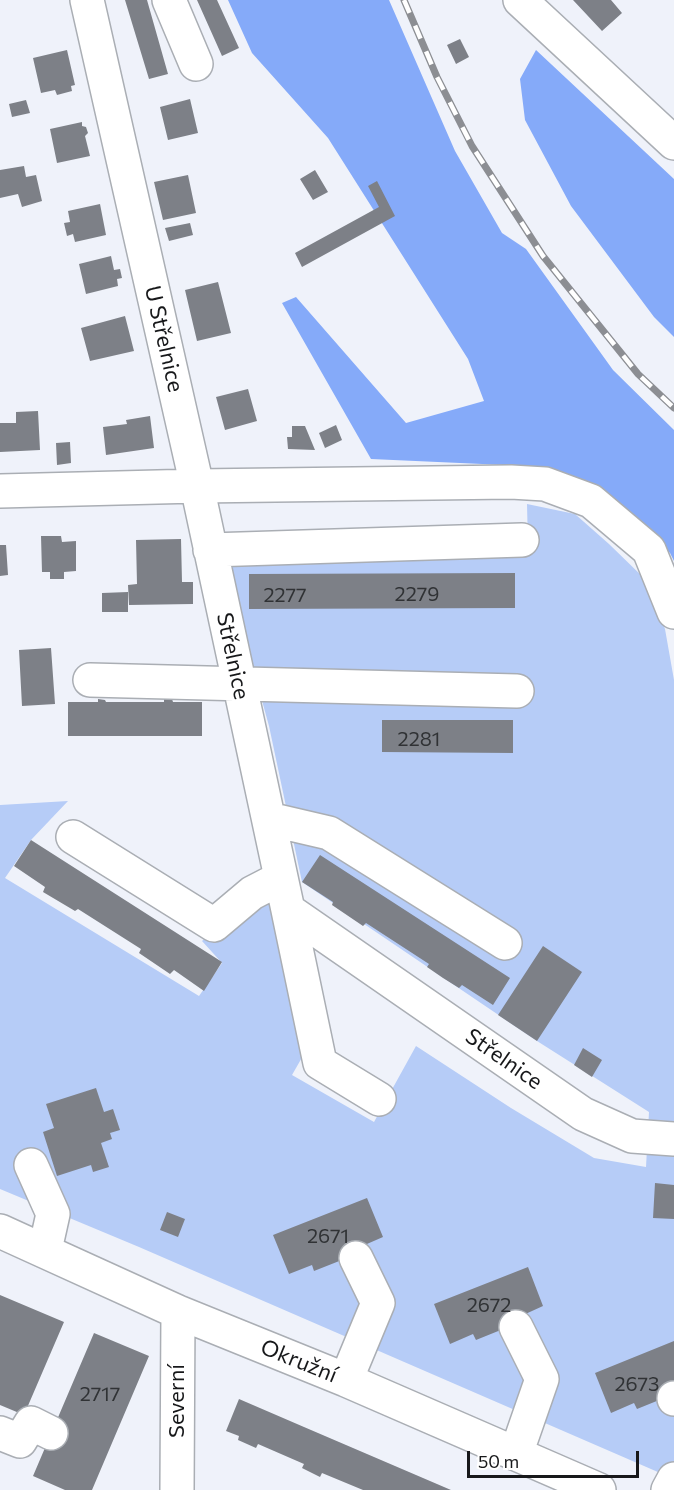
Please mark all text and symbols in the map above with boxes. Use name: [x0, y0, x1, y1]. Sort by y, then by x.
street label: U Střelnice: [139, 283, 189, 395]
house number: 2279: [395, 582, 439, 606]
house number: 2277: [263, 583, 307, 607]
street label: Střelnice: [211, 610, 255, 702]
house number: 2281: [398, 727, 440, 751]
street label: Střelnice: [460, 1023, 548, 1095]
house number: 2671: [307, 1224, 349, 1248]
house number: 2672: [467, 1293, 511, 1317]
street label: Okružní: [257, 1334, 341, 1388]
street label: Severní: [164, 1364, 190, 1438]
house number: 2673: [614, 1372, 660, 1396]
house number: 2717: [80, 1382, 120, 1406]
scale bar: [470, 1439, 642, 1477]
text: 50 m: [478, 1450, 519, 1472]

